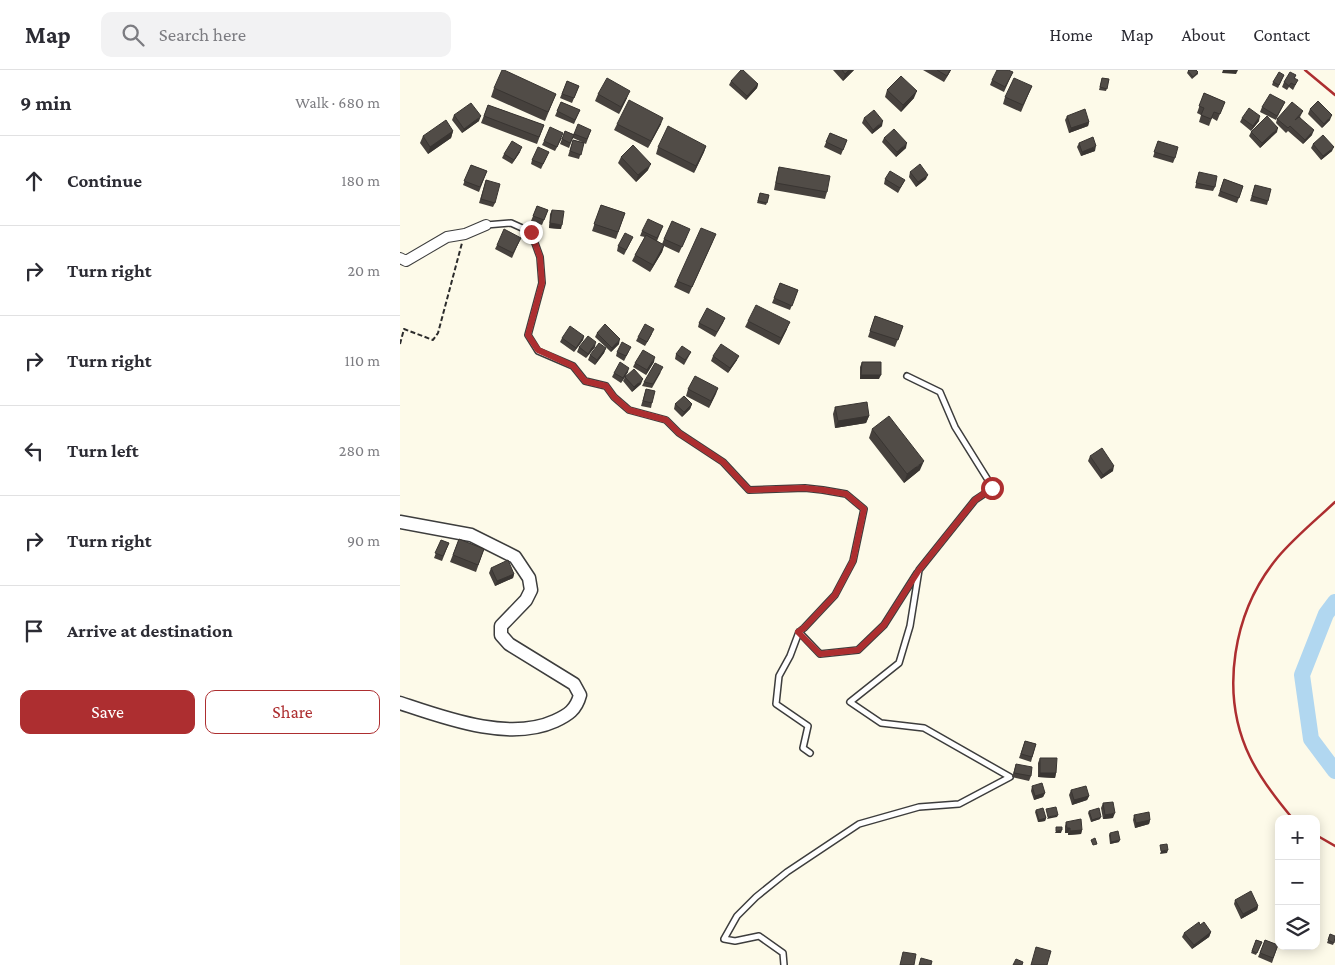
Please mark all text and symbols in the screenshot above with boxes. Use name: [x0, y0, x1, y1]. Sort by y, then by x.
search box: [101, 12, 451, 57]
text: Map: [25, 21, 71, 48]
icon: search: [119, 21, 147, 49]
text: Search here: [159, 24, 246, 45]
text: Home: [1050, 25, 1093, 45]
text: Map: [1121, 25, 1153, 45]
text: About: [1181, 25, 1225, 45]
text: Contact: [1253, 25, 1310, 45]
text: 9 min: [20, 91, 71, 115]
text: Walk · 680 m: [295, 94, 380, 111]
icon: ahead: [20, 167, 48, 195]
text: Continue: [67, 170, 142, 191]
text: 180 m: [341, 172, 380, 189]
route end: [520, 221, 543, 244]
icon: right: [20, 257, 48, 285]
text: Turn right: [67, 260, 152, 281]
text: 20 m: [347, 262, 380, 279]
icon: right: [20, 347, 48, 375]
text: Turn right: [67, 350, 152, 371]
text: 110 m: [344, 352, 380, 369]
icon: left: [20, 437, 48, 465]
text: Turn left: [67, 440, 139, 461]
text: 280 m: [339, 442, 380, 459]
route start: [981, 477, 1004, 500]
icon: right: [20, 527, 48, 555]
text: Turn right: [67, 530, 152, 551]
text: 90 m: [347, 532, 380, 549]
icon: arrive: [20, 617, 48, 645]
text: Arrive at destination: [67, 620, 233, 641]
button: Save: [20, 690, 195, 734]
button: Share: [205, 690, 380, 734]
map controls: [1275, 815, 1320, 950]
button: +: [1275, 815, 1320, 860]
button: −: [1275, 860, 1320, 905]
button: layers: [1275, 905, 1320, 950]

